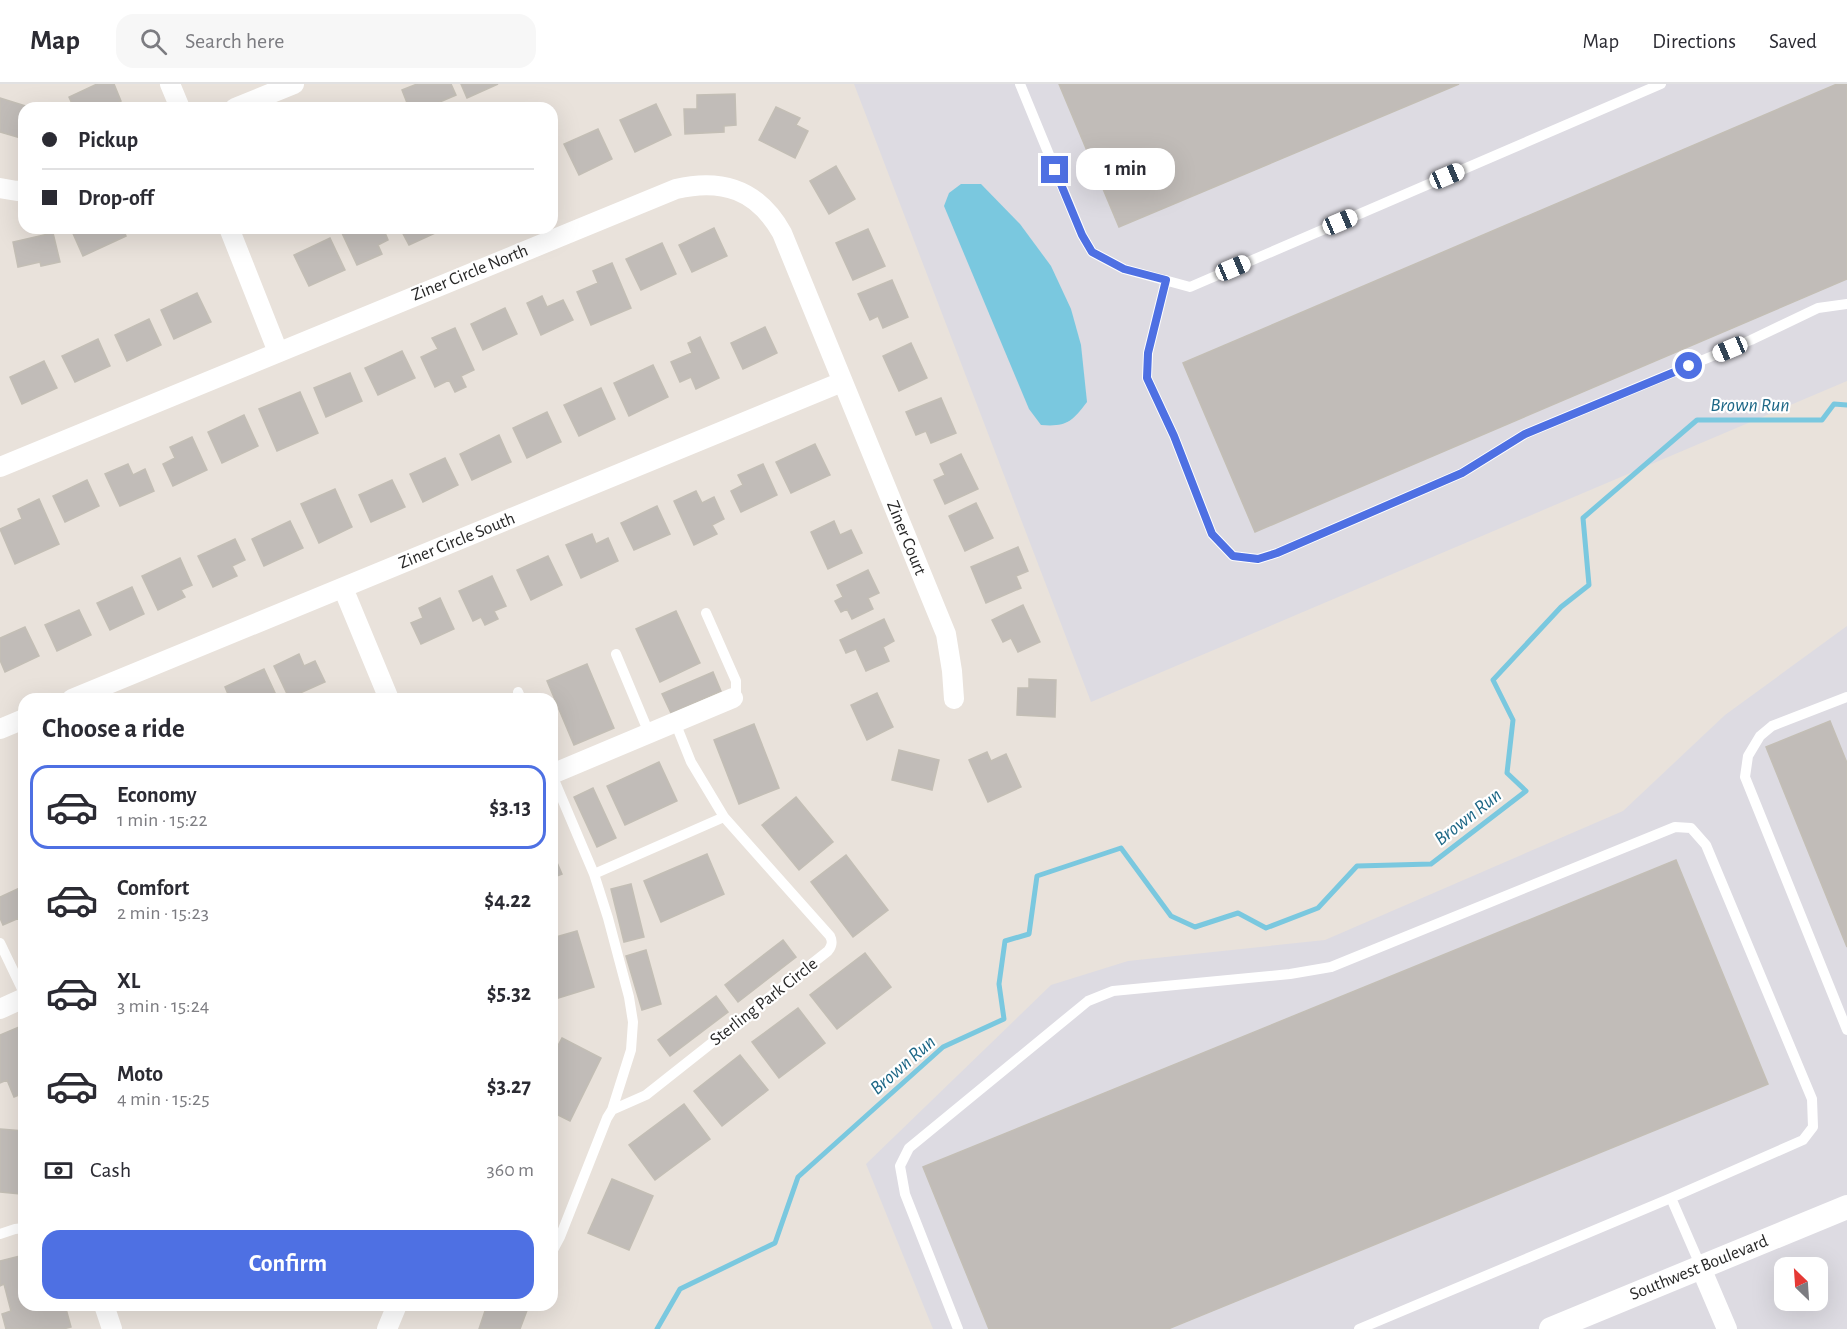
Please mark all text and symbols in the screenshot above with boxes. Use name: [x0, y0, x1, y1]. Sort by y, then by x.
search box: [116, 14, 536, 68]
icon: search: [137, 25, 170, 58]
text: Map: [30, 27, 80, 55]
text: Search here: [185, 30, 284, 52]
text: Map: [1583, 31, 1619, 52]
text: Directions: [1652, 31, 1736, 52]
text: Saved: [1769, 31, 1817, 52]
text: Pickup: [78, 129, 138, 151]
callout: 1 min: [1076, 149, 1175, 191]
route end: [1041, 156, 1068, 183]
text: 1 min: [1104, 159, 1147, 179]
car: [1427, 161, 1467, 191]
text: Drop-off: [78, 187, 154, 209]
car: [1320, 207, 1360, 237]
street label: Ziner Circle North: [409, 241, 531, 305]
car: [1213, 253, 1253, 283]
car: [1710, 334, 1750, 364]
route start: [1675, 352, 1702, 379]
water label: Brown Run: [1710, 395, 1790, 415]
street label: Ziner Court: [883, 498, 929, 578]
street label: Ziner Circle South: [396, 509, 518, 573]
text: Choose a ride: [42, 715, 185, 742]
icon: car: [45, 780, 99, 834]
text: Economy: [117, 784, 197, 806]
water label: Brown Run: [1431, 785, 1505, 849]
text: $3.13: [489, 796, 531, 818]
text: 1 min · 15:22: [117, 810, 208, 830]
icon: car: [45, 873, 99, 927]
text: Comfort: [117, 877, 189, 899]
text: $4.22: [484, 889, 531, 911]
text: 2 min · 15:23: [117, 903, 209, 923]
street label: Sterling Park Circle: [707, 955, 821, 1049]
icon: car: [45, 966, 99, 1020]
text: XL: [117, 970, 140, 992]
text: $5.32: [487, 982, 531, 1004]
text: 3 min · 15:24: [117, 996, 209, 1016]
water label: Brown Run: [867, 1031, 939, 1099]
icon: car: [45, 1059, 99, 1113]
text: Moto: [117, 1063, 163, 1085]
text: $3.27: [487, 1075, 531, 1097]
text: 4 min · 15:25: [117, 1089, 210, 1109]
icon: cash: [42, 1154, 75, 1187]
text: Cash: [90, 1159, 131, 1181]
text: 360 m: [487, 1160, 534, 1180]
button: Confirm: [42, 1230, 534, 1299]
street label: Southwest Boulevard: [1627, 1232, 1771, 1304]
north arrow: [1774, 1257, 1828, 1311]
map controls: [1774, 1257, 1828, 1311]

